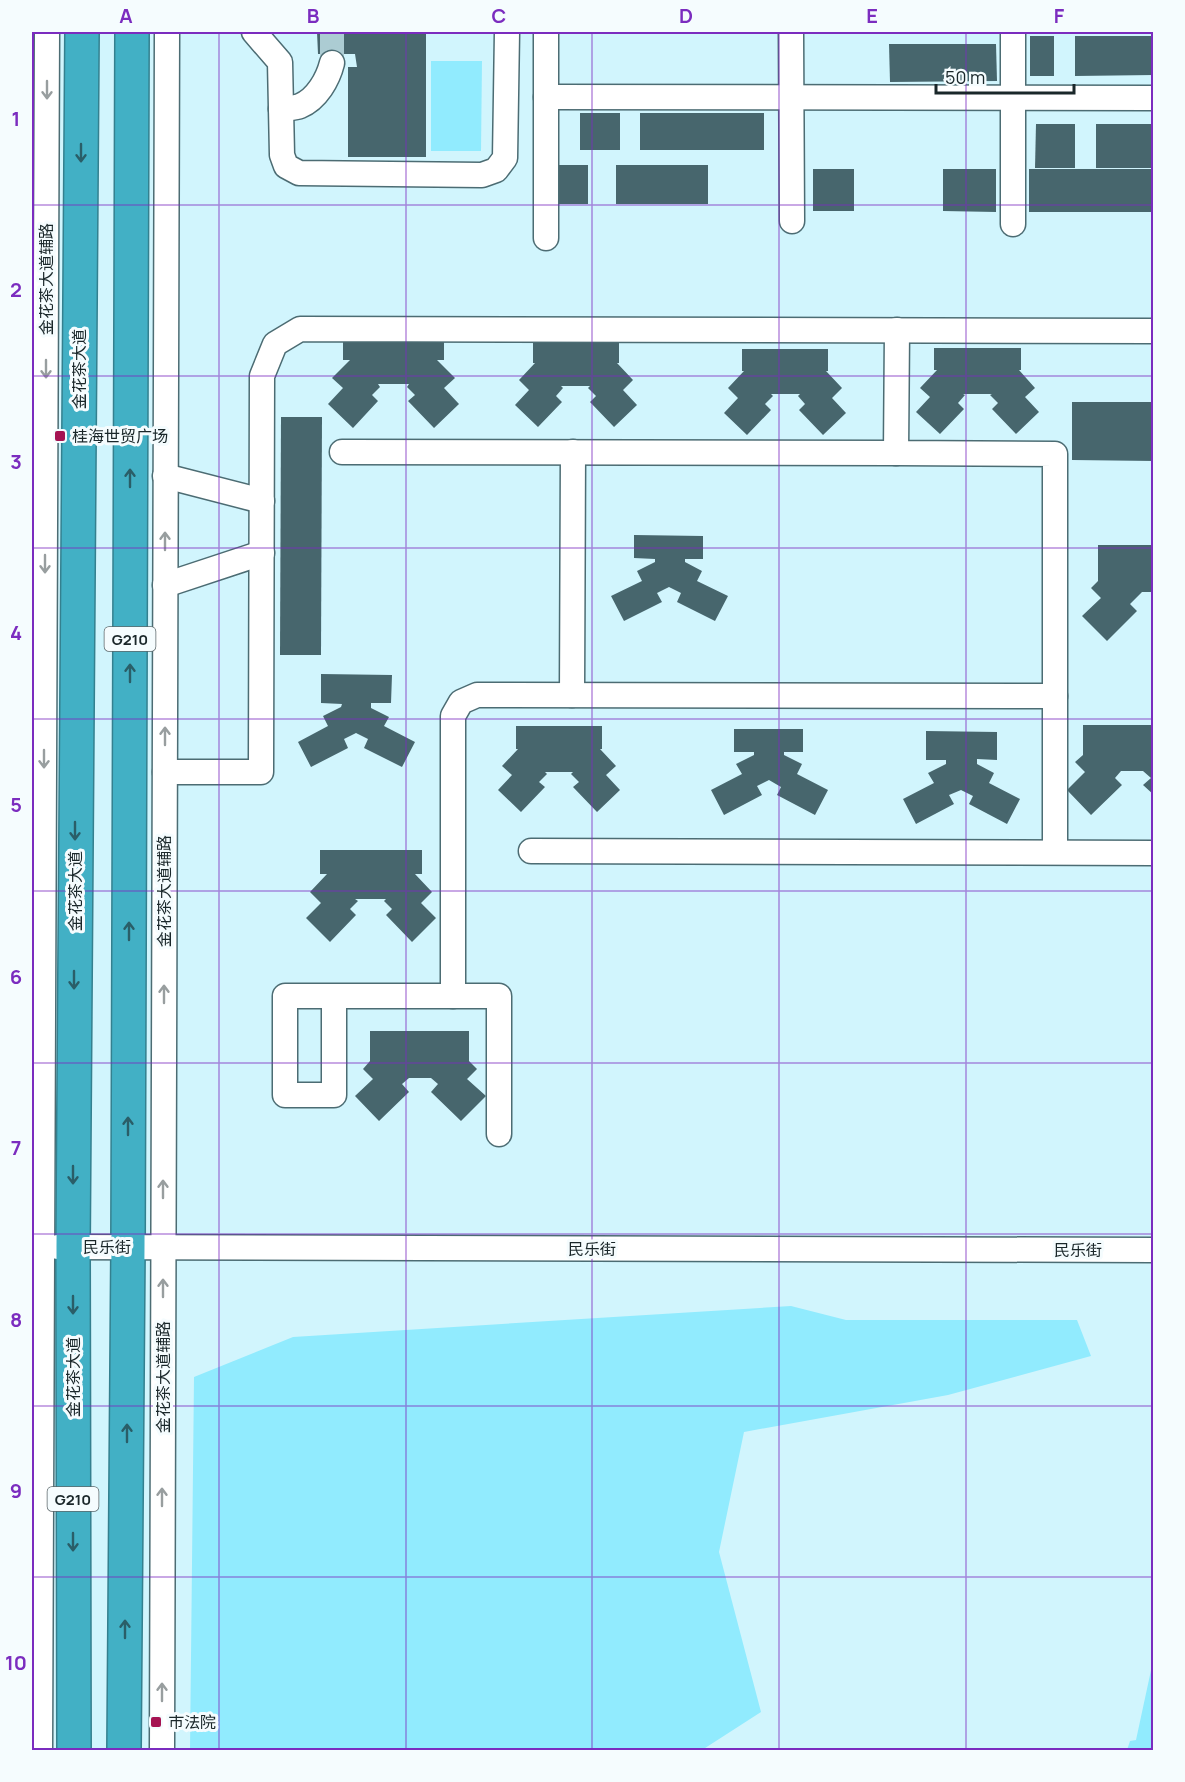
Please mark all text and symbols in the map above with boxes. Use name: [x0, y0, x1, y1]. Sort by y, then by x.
text: A: [119, 2, 133, 29]
text: B: [307, 2, 320, 29]
text: C: [492, 2, 506, 29]
text: D: [679, 2, 693, 29]
text: E: [866, 2, 878, 29]
text: F: [1054, 2, 1065, 29]
scale bar: [936, 57, 1074, 95]
text: 50 m: [945, 65, 985, 89]
one-way arrow: [41, 79, 53, 99]
text: 1: [12, 105, 20, 132]
one-way arrow: [75, 142, 87, 162]
street label: 金花茶大道辅路: [35, 223, 57, 335]
text: 2: [10, 276, 22, 303]
street label: 金花茶大道: [68, 329, 90, 409]
one-way arrow: [40, 358, 52, 378]
place label: 桂海世贸广场: [72, 425, 168, 447]
marker: 桂海世贸广场: [53, 429, 67, 443]
text: 3: [10, 448, 22, 475]
one-way arrow: [125, 468, 136, 488]
one-way arrow: [159, 531, 171, 551]
one-way arrow: [39, 553, 51, 573]
text: 4: [10, 619, 22, 646]
road number: G210: [104, 627, 156, 651]
one-way arrow: [124, 663, 136, 683]
one-way arrow: [159, 726, 171, 746]
one-way arrow: [38, 748, 50, 768]
text: 5: [10, 791, 22, 818]
one-way arrow: [69, 820, 81, 840]
street label: 金花茶大道辅路: [153, 835, 175, 947]
street label: 金花茶大道: [64, 851, 86, 931]
one-way arrow: [123, 921, 135, 941]
text: 6: [10, 963, 22, 990]
one-way arrow: [68, 970, 80, 990]
one-way arrow: [158, 984, 170, 1004]
one-way arrow: [122, 1116, 134, 1136]
text: 7: [11, 1134, 21, 1161]
one-way arrow: [67, 1165, 79, 1185]
one-way arrow: [157, 1179, 169, 1199]
street label: 民乐街: [83, 1236, 131, 1258]
street label: 民乐街: [568, 1238, 616, 1260]
street label: 民乐街: [1054, 1239, 1102, 1261]
one-way arrow: [157, 1278, 169, 1298]
one-way arrow: [67, 1295, 79, 1315]
text: 8: [10, 1306, 22, 1333]
street label: 金花茶大道辅路: [152, 1321, 174, 1433]
street label: 金花茶大道: [62, 1337, 84, 1417]
one-way arrow: [121, 1424, 133, 1444]
text: 9: [10, 1477, 22, 1504]
road number: G210: [48, 1487, 98, 1511]
one-way arrow: [156, 1488, 168, 1508]
one-way arrow: [67, 1532, 79, 1552]
one-way arrow: [119, 1620, 131, 1640]
text: 10: [5, 1649, 27, 1676]
one-way arrow: [156, 1683, 168, 1703]
place label: 巿法院: [168, 1711, 216, 1733]
marker: 巿法院: [149, 1715, 163, 1729]

